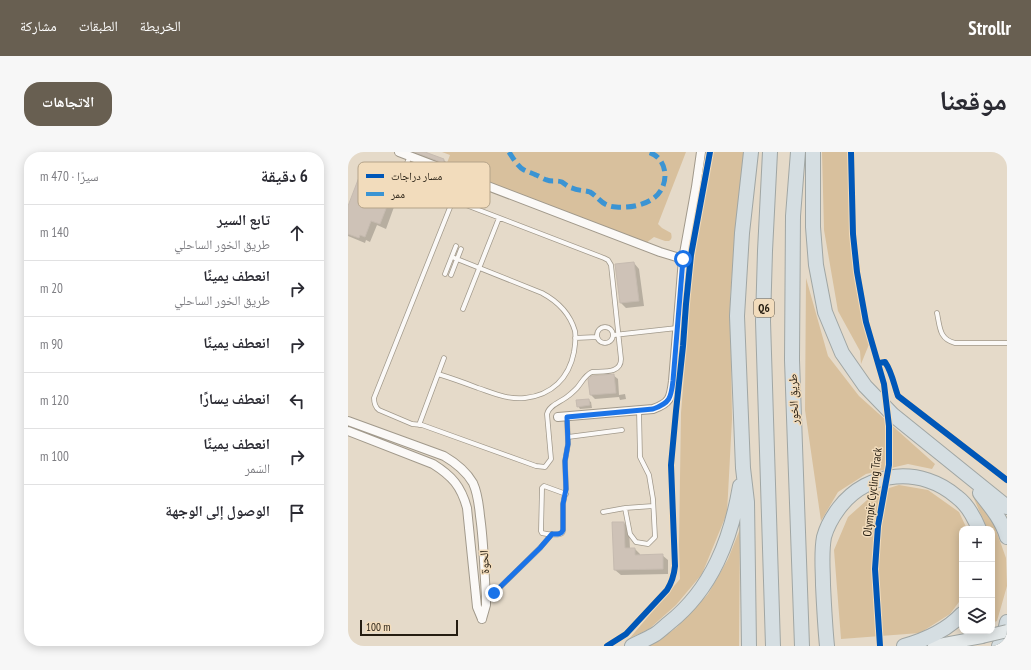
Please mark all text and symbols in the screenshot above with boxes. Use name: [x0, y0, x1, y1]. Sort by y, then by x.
text: Strollr: [968, 16, 1011, 40]
text: مشاركة: [20, 17, 57, 35]
text: الطبقات: [79, 17, 118, 35]
text: الخريطة: [140, 17, 181, 35]
text: موقعنا: [939, 81, 1007, 118]
button: الاتجاهات: [24, 82, 112, 126]
legend: [358, 162, 490, 208]
text: 6 دقيقة: [261, 165, 308, 187]
text: سيرًا · 470 m: [40, 168, 99, 185]
text: مسار دراجات: [391, 169, 442, 183]
text: ممر: [390, 187, 405, 201]
text: تابع السير: [217, 210, 270, 229]
icon: ahead: [286, 222, 308, 244]
text: 140 m: [40, 224, 69, 241]
text: طريق الخور الساحلي: [174, 236, 270, 253]
route start: [674, 250, 692, 268]
text: انعطف يمينًا: [203, 266, 270, 285]
icon: right: [286, 278, 308, 300]
text: 20 m: [40, 280, 63, 297]
text: طريق الخور الساحلي: [174, 292, 270, 309]
road number: Q6: [754, 299, 774, 317]
text: انعطف يمينًا: [203, 333, 270, 352]
icon: right: [286, 334, 308, 356]
text: 90 m: [40, 336, 63, 353]
street label: طريق الخور: [785, 373, 802, 426]
text: انعطف يسارًا: [199, 389, 270, 408]
icon: left: [286, 390, 308, 412]
text: 120 m: [40, 392, 69, 409]
text: انعطف يمينًا: [203, 434, 270, 453]
icon: right: [286, 446, 308, 468]
street label: Olympic Cycling Track: [859, 446, 885, 537]
text: 100 m: [40, 448, 69, 465]
text: السَمر: [245, 460, 270, 477]
text: الوصول إلى الوجهة: [165, 501, 270, 520]
icon: arrive: [286, 502, 308, 524]
map controls: [959, 526, 995, 634]
button: +: [959, 526, 995, 562]
street label: الحوة: [476, 550, 492, 574]
button: −: [959, 562, 995, 598]
route end: [485, 584, 503, 602]
button: layers: [959, 598, 995, 634]
scale bar: [360, 618, 458, 637]
text: 100 m: [366, 620, 390, 634]

